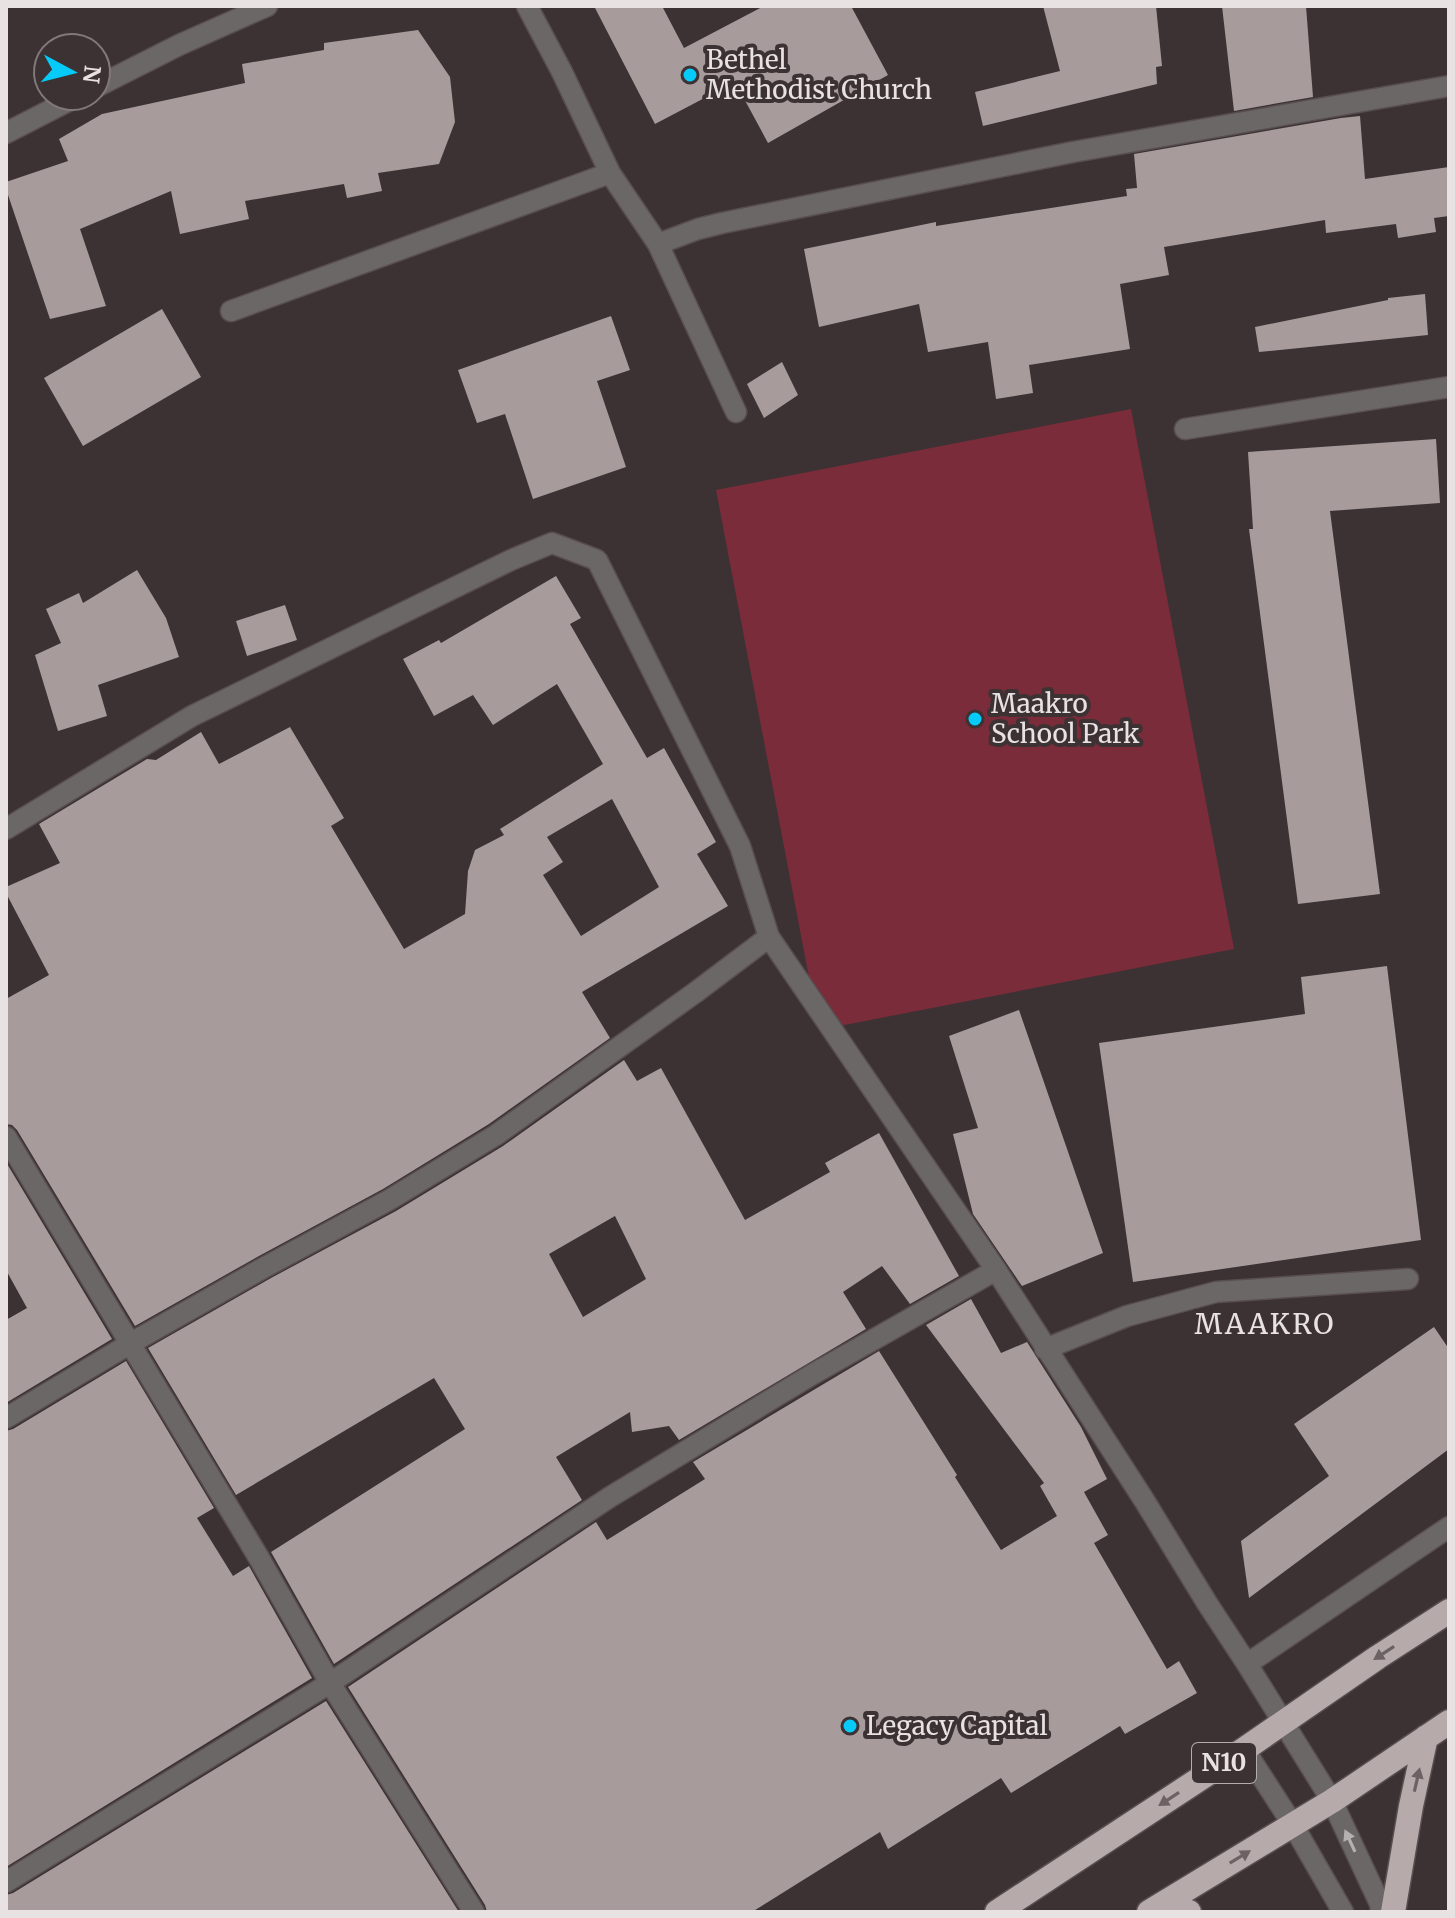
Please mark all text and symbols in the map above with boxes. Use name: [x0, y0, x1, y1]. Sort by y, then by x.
north arrow: [32, 32, 112, 112]
place label: Bethel Methodist Church: [706, 43, 932, 106]
text: N: [77, 64, 107, 85]
marker: Bethel Methodist Church: [681, 66, 699, 84]
place label: Maakro School Park: [991, 687, 1140, 750]
marker: Maakro School Park: [966, 710, 984, 728]
district label: MAAKRO: [1195, 1306, 1335, 1342]
one-way arrow: [1373, 1645, 1394, 1660]
place label: Legacy Capital: [866, 1709, 1048, 1742]
marker: Legacy Capital: [841, 1717, 859, 1735]
road number: N10: [1192, 1743, 1256, 1783]
one-way arrow: [1411, 1767, 1423, 1792]
one-way arrow: [1158, 1791, 1179, 1806]
one-way arrow: [1343, 1829, 1357, 1852]
one-way arrow: [1229, 1850, 1251, 1864]

